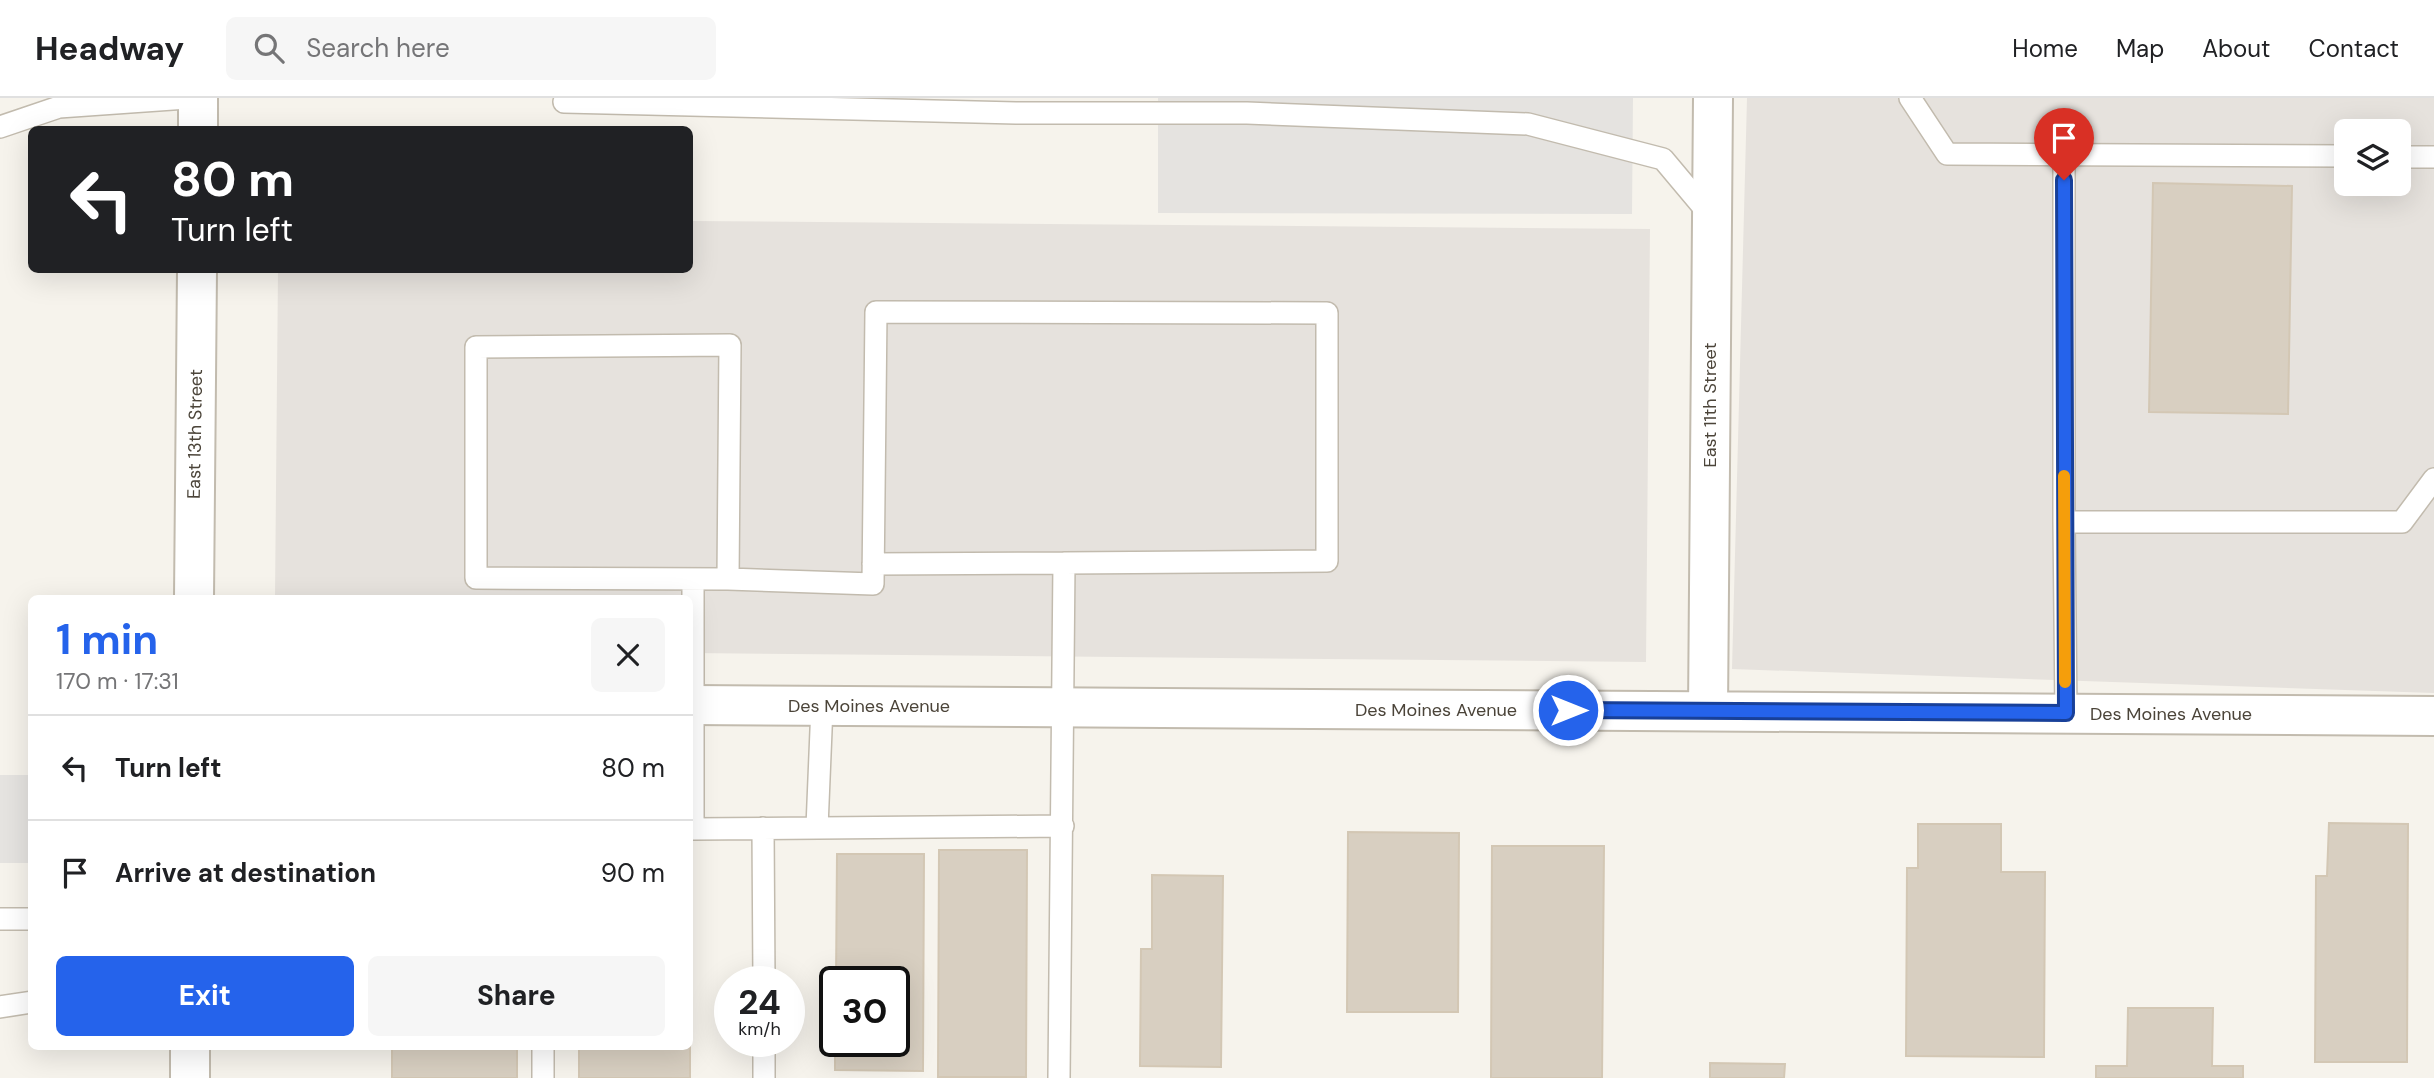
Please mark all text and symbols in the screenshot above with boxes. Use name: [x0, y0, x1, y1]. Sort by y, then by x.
search box: [226, 17, 716, 80]
text: Headway: [35, 27, 184, 70]
icon: search: [250, 29, 288, 67]
text: Search here: [306, 31, 450, 65]
text: Home: [2012, 33, 2078, 64]
text: Map: [2116, 33, 2164, 64]
text: About: [2202, 33, 2271, 64]
text: Contact: [2309, 33, 2399, 64]
pin: [2034, 108, 2094, 180]
icon: arrive: [2045, 119, 2083, 157]
map controls: [2334, 119, 2411, 196]
button: layers: [2334, 119, 2411, 196]
text: 80 m: [171, 147, 294, 211]
icon: left: [56, 154, 147, 245]
text: Turn left: [171, 209, 293, 251]
street label: East 11th Street: [1698, 343, 1722, 467]
street label: East 13th Street: [182, 369, 208, 499]
text: 1 min: [56, 612, 158, 667]
button: close: [591, 618, 665, 692]
text: 170 m · 17:31: [56, 666, 179, 696]
position arrow: [1531, 673, 1605, 747]
street label: Des Moines Avenue: [788, 694, 950, 718]
street label: Des Moines Avenue: [1355, 698, 1517, 722]
street label: Des Moines Avenue: [2090, 702, 2252, 726]
icon: left: [56, 749, 94, 787]
text: Turn left: [115, 751, 222, 785]
text: 80 m: [601, 751, 665, 785]
icon: arrive: [56, 854, 94, 892]
text: Arrive at destination: [115, 856, 376, 890]
text: 90 m: [601, 856, 665, 890]
button: Exit: [56, 956, 354, 1036]
button: Share: [368, 956, 665, 1036]
speed limit sign: 30: [819, 966, 910, 1057]
text: 24: [738, 979, 781, 1025]
text: km/h: [738, 1017, 781, 1041]

